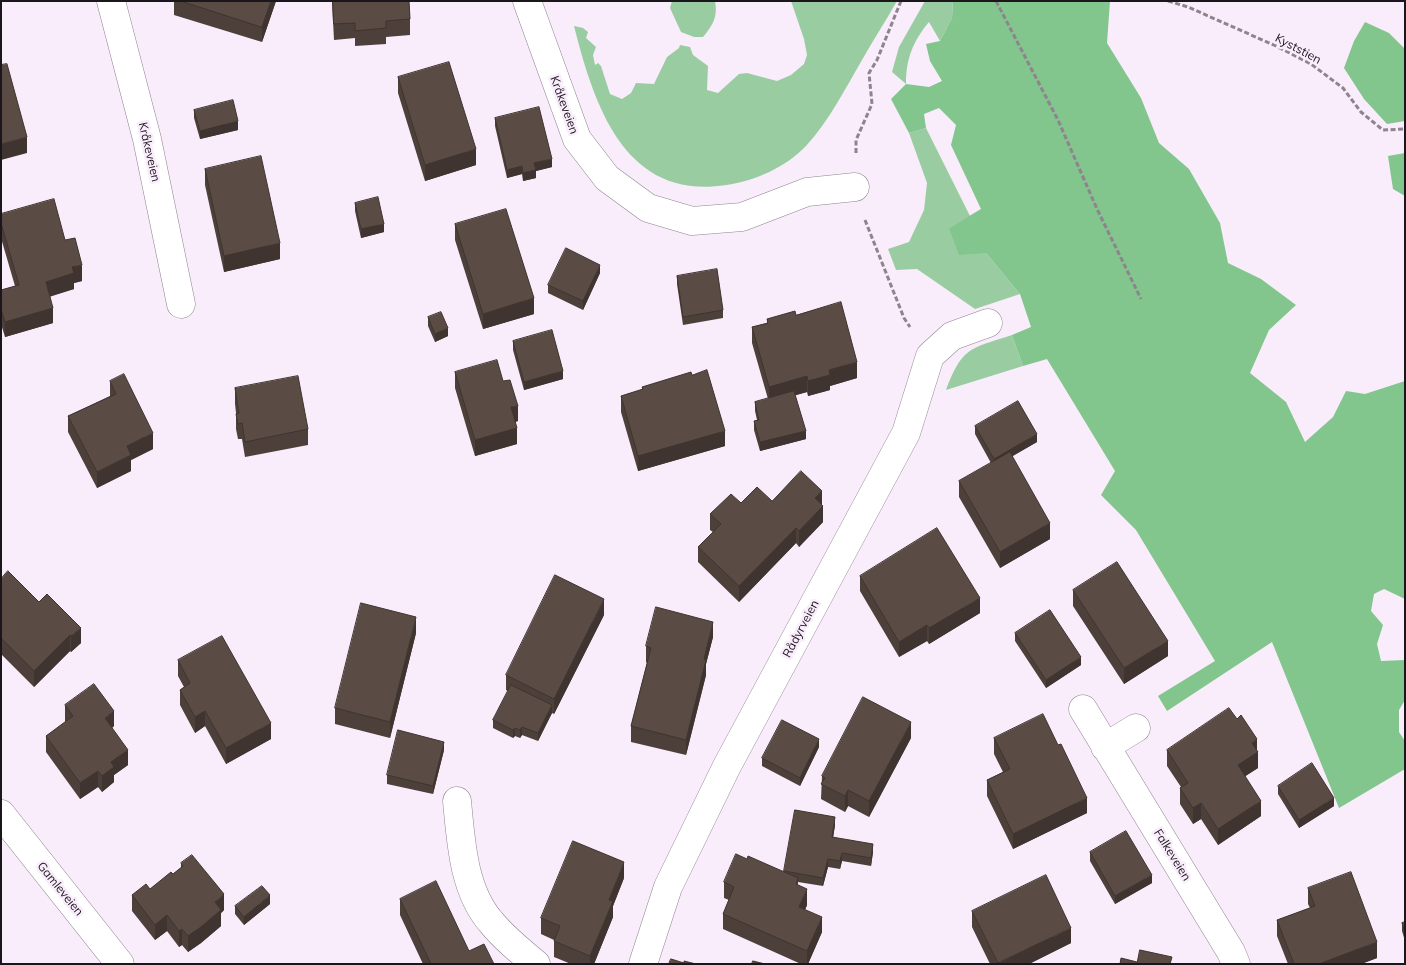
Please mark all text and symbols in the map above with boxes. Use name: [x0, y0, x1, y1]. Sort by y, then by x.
street label: Kyststien: [1272, 31, 1324, 67]
street label: Kråkeveien: [547, 74, 581, 136]
street label: Kråkeveien: [135, 121, 163, 183]
street label: Rådyrveien: [780, 598, 822, 660]
street label: Falkeveien: [1150, 826, 1194, 884]
street label: Gamleveien: [34, 859, 86, 919]

